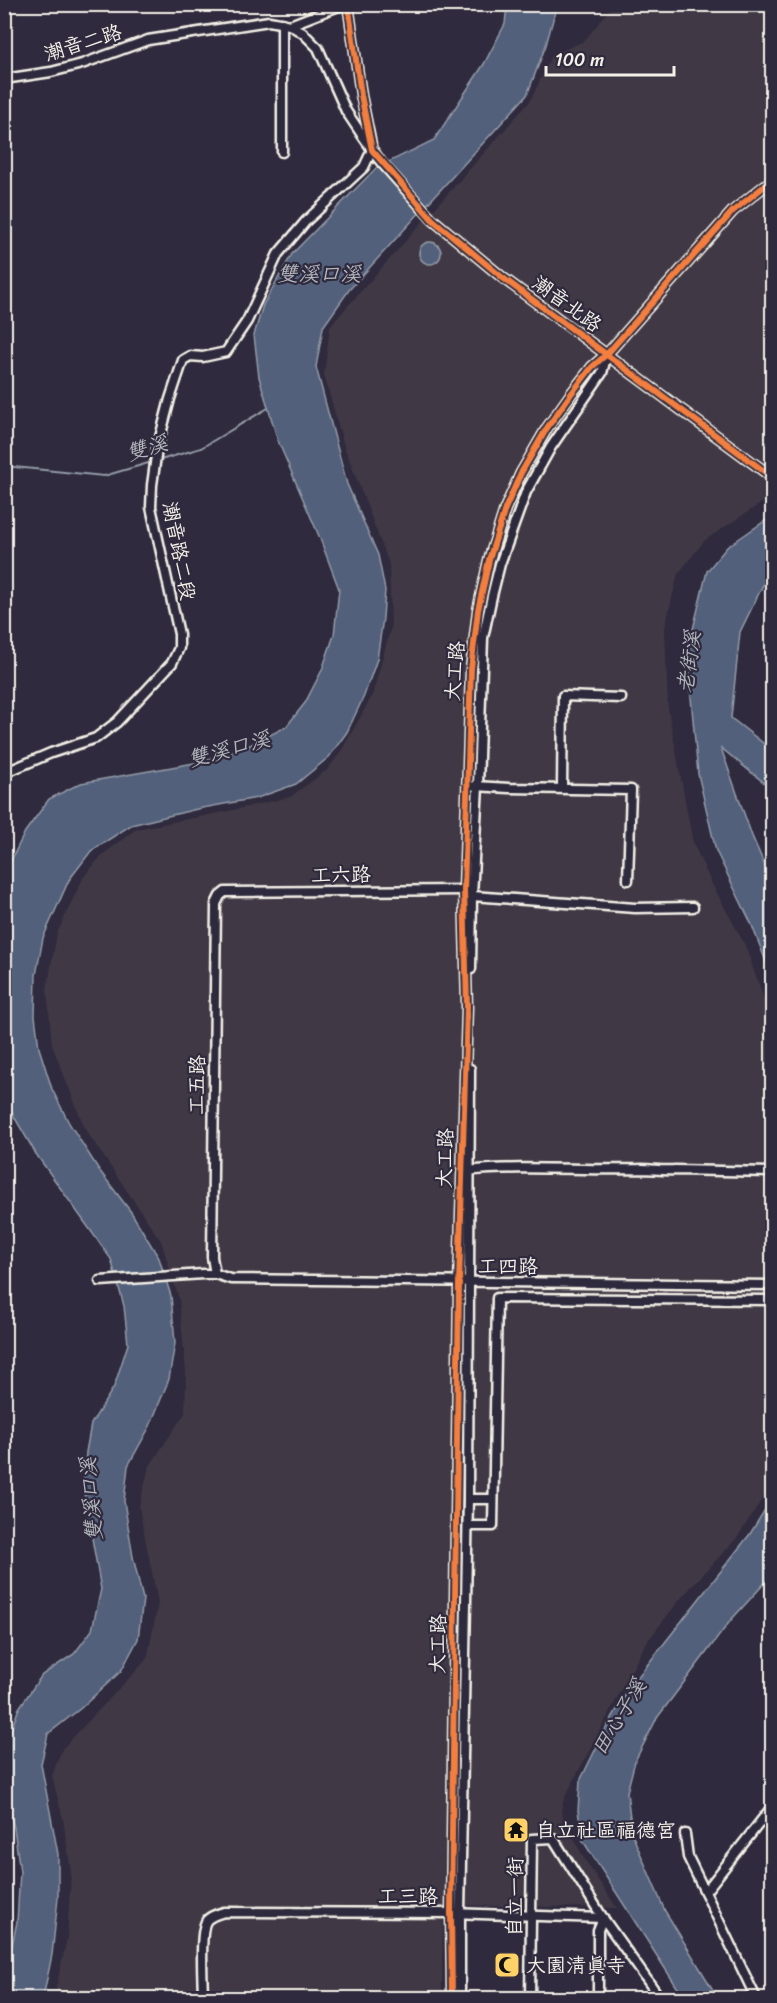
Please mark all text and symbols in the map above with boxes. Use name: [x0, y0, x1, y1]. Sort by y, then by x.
street label: 潮音二路: [40, 14, 127, 71]
scale bar: [546, 39, 674, 77]
text: 100 m: [555, 44, 604, 76]
water label: 雙溪口溪: [277, 255, 362, 293]
street label: 潮音北路: [524, 266, 610, 342]
water label: 雙溪: [121, 423, 174, 472]
street label: 潮音路二段: [152, 499, 206, 603]
water label: 老街溪: [666, 627, 712, 696]
street label: 大工路: [435, 639, 475, 702]
water label: 雙溪口溪: [184, 720, 275, 778]
street label: 工六路: [311, 857, 372, 893]
street label: 工五路: [179, 1054, 215, 1115]
street label: 大工路: [426, 1126, 464, 1189]
street label: 工四路: [478, 1249, 539, 1284]
water label: 雙溪口溪: [68, 1455, 114, 1542]
street label: 大工路: [420, 1613, 456, 1674]
water label: 田心子溪: [581, 1670, 657, 1763]
place label: 自立社區福德宮: [536, 1813, 676, 1848]
temple icon: 自立社區福德宮: [501, 1815, 531, 1845]
street label: 自立一街: [497, 1857, 533, 1937]
street label: 工三路: [378, 1879, 439, 1914]
place label: 大園清真寺: [526, 1948, 626, 1983]
mosque icon: 大園清真寺: [492, 1950, 522, 1980]

